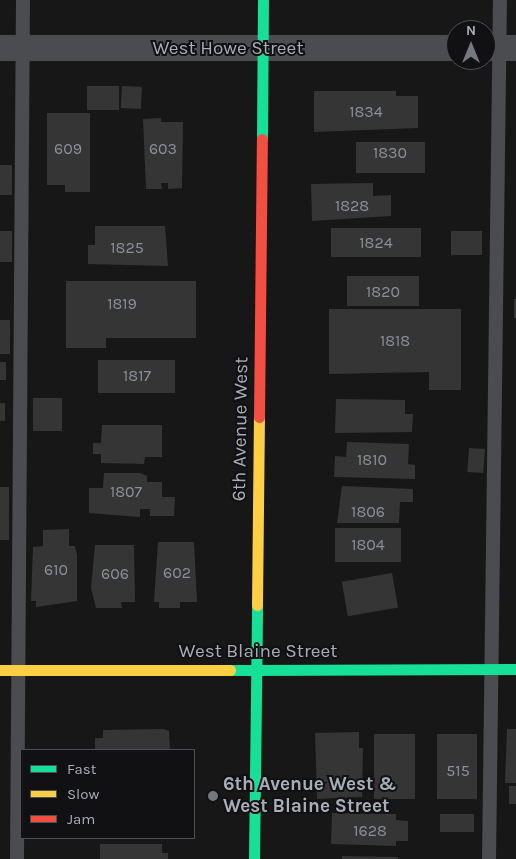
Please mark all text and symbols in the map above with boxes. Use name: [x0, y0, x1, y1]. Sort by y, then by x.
north arrow: [446, 20, 496, 70]
text: N: [466, 22, 476, 39]
street label: West Howe Street: [152, 38, 304, 60]
house number: 1834: [349, 102, 383, 122]
house number: 609: [54, 139, 82, 159]
house number: 603: [149, 139, 177, 159]
house number: 1830: [373, 143, 407, 163]
house number: 1828: [335, 196, 369, 216]
house number: 1824: [359, 233, 393, 253]
house number: 1825: [110, 238, 144, 258]
house number: 1820: [366, 282, 400, 302]
house number: 1819: [107, 294, 137, 314]
house number: 1818: [380, 331, 410, 351]
street label: 6th Avenue West: [228, 357, 254, 501]
house number: 1817: [123, 366, 151, 386]
house number: 1810: [357, 450, 387, 470]
house number: 1807: [110, 482, 142, 502]
house number: 1806: [351, 502, 385, 522]
house number: 1804: [351, 535, 385, 555]
house number: 610: [44, 560, 68, 580]
house number: 602: [163, 563, 191, 583]
house number: 606: [101, 564, 129, 584]
street label: West Blaine Street: [179, 641, 337, 663]
legend: [20, 749, 195, 839]
text: Fast: [67, 760, 96, 778]
house number: 515: [446, 761, 470, 781]
place label: 6th Avenue West & West Blaine Street: [223, 774, 397, 818]
text: Slow: [67, 785, 99, 803]
marker: 6th Avenue West & West Blaine Street: [207, 790, 219, 802]
text: Jam: [67, 810, 95, 828]
house number: 1628: [353, 821, 387, 841]

